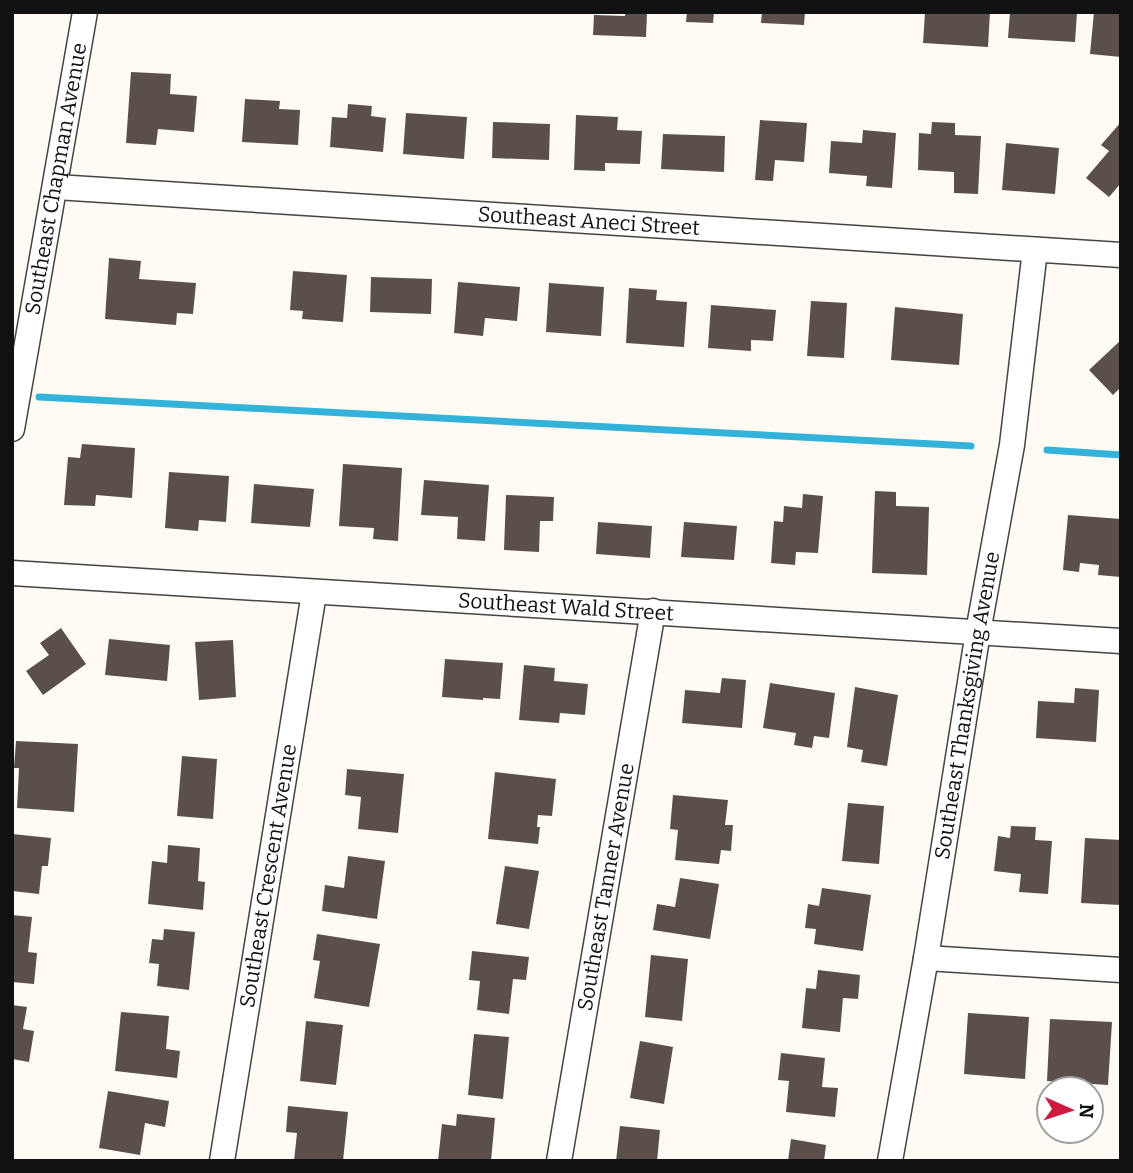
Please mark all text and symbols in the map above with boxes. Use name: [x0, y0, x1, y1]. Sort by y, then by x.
street label: Southeast Chapman Avenue: [19, 41, 92, 317]
street label: Southeast Aneci Street: [477, 201, 701, 241]
street label: Southeast Thanksgiving Avenue: [929, 549, 1005, 861]
street label: Southeast Wald Street: [457, 587, 675, 627]
street label: Southeast Crescent Avenue: [234, 742, 302, 1010]
street label: Southeast Tanner Avenue: [572, 761, 640, 1013]
north arrow: [1035, 1075, 1105, 1145]
text: N: [1075, 1103, 1098, 1119]

